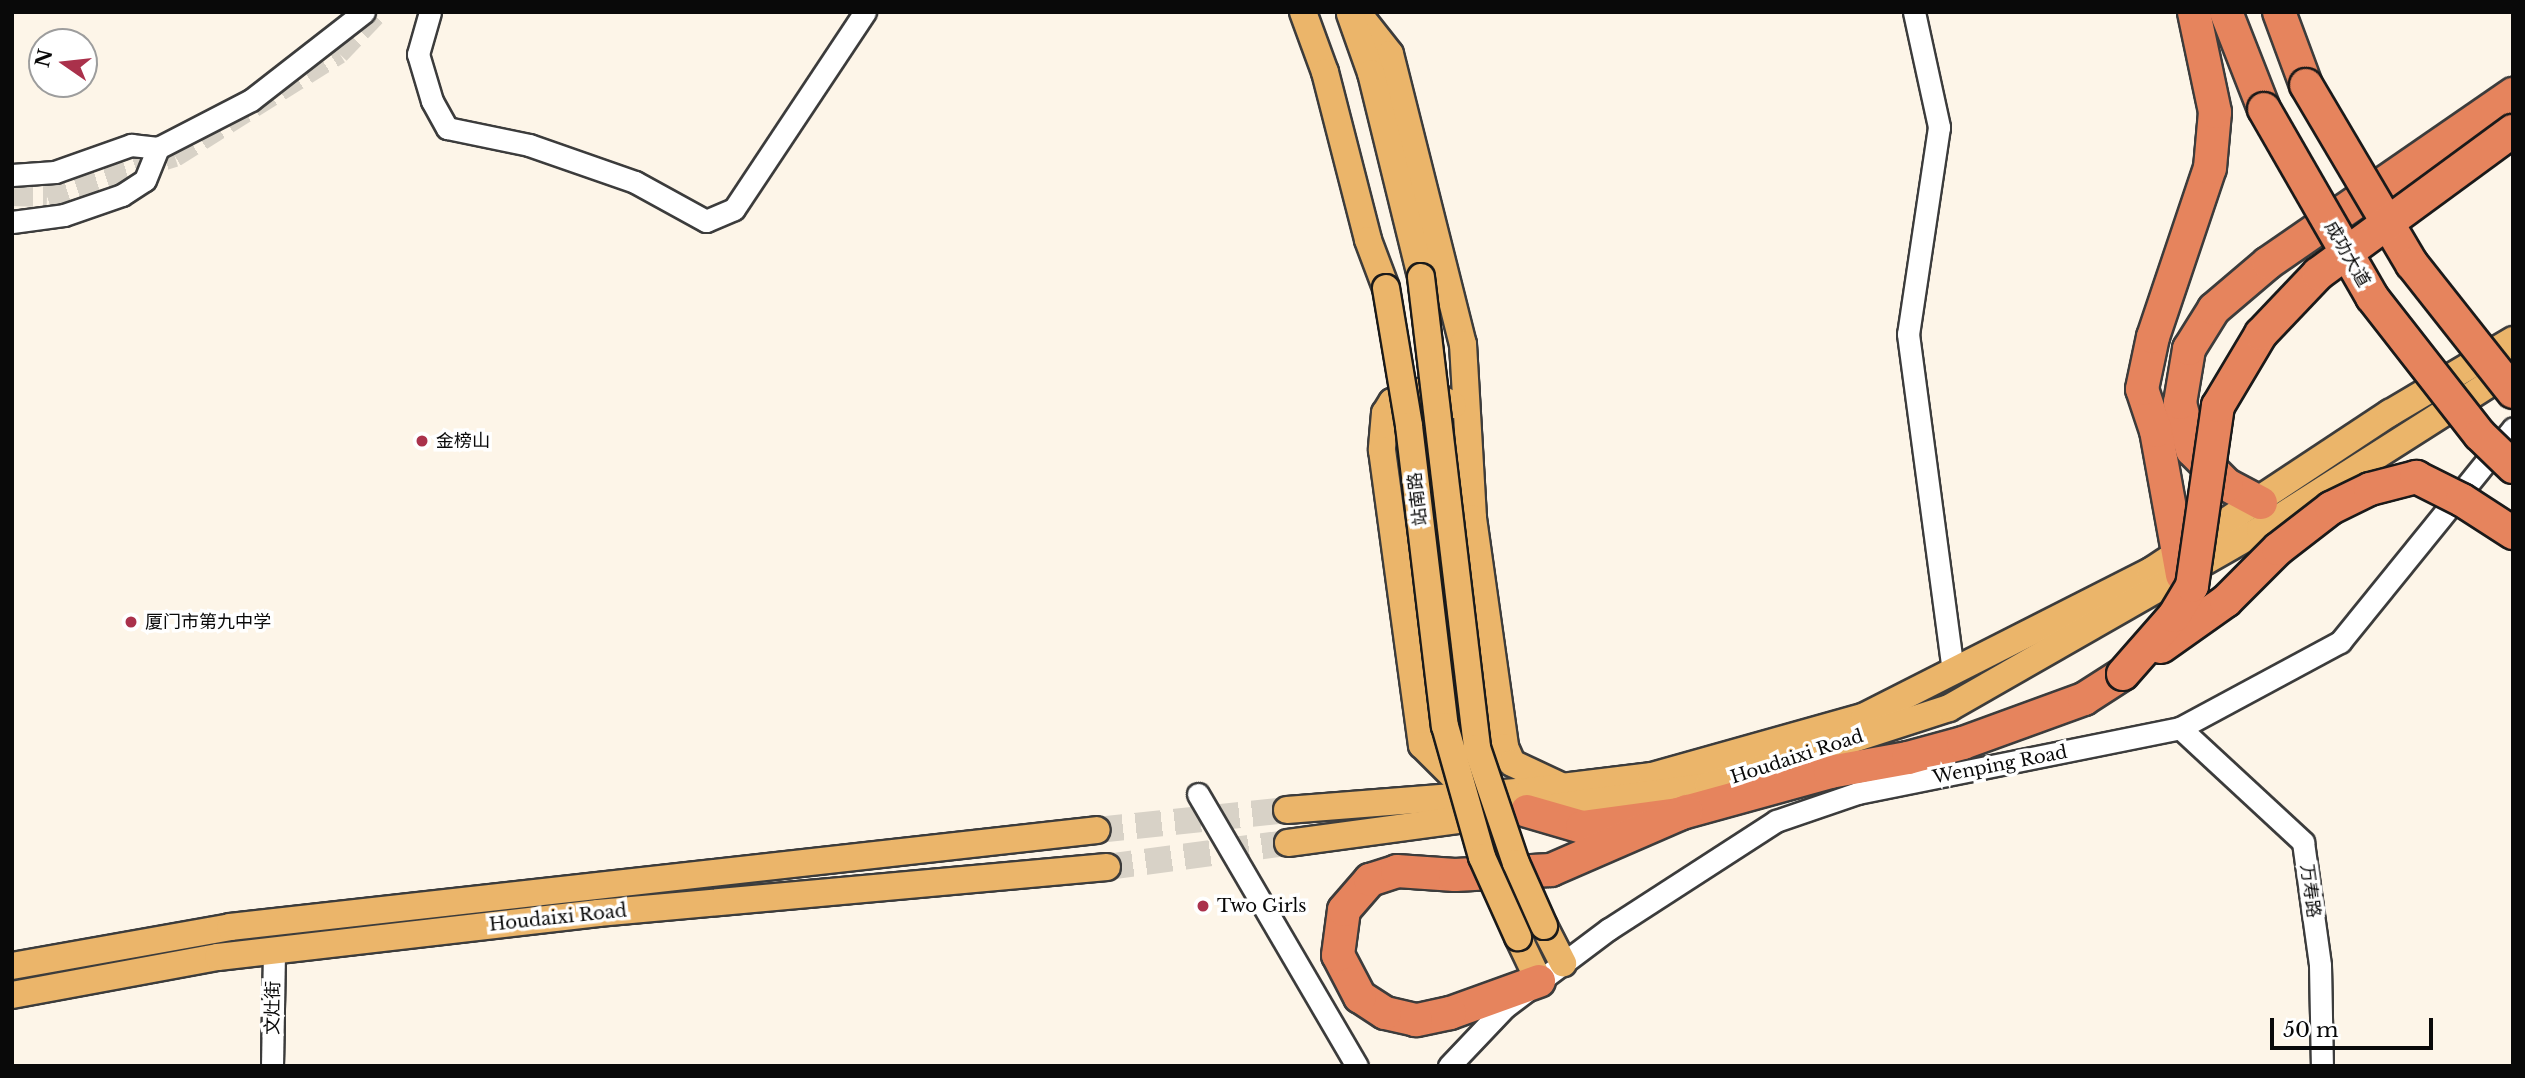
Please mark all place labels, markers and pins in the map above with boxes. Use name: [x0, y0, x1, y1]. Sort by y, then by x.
place label: 金榜山: [436, 430, 490, 452]
marker: 金榜山: [414, 433, 430, 449]
place label: 厦门市第九中学: [145, 611, 271, 633]
marker: 厦门市第九中学: [123, 614, 139, 630]
place label: Two Girls: [1217, 895, 1307, 917]
marker: Two Girls: [1195, 898, 1211, 914]

